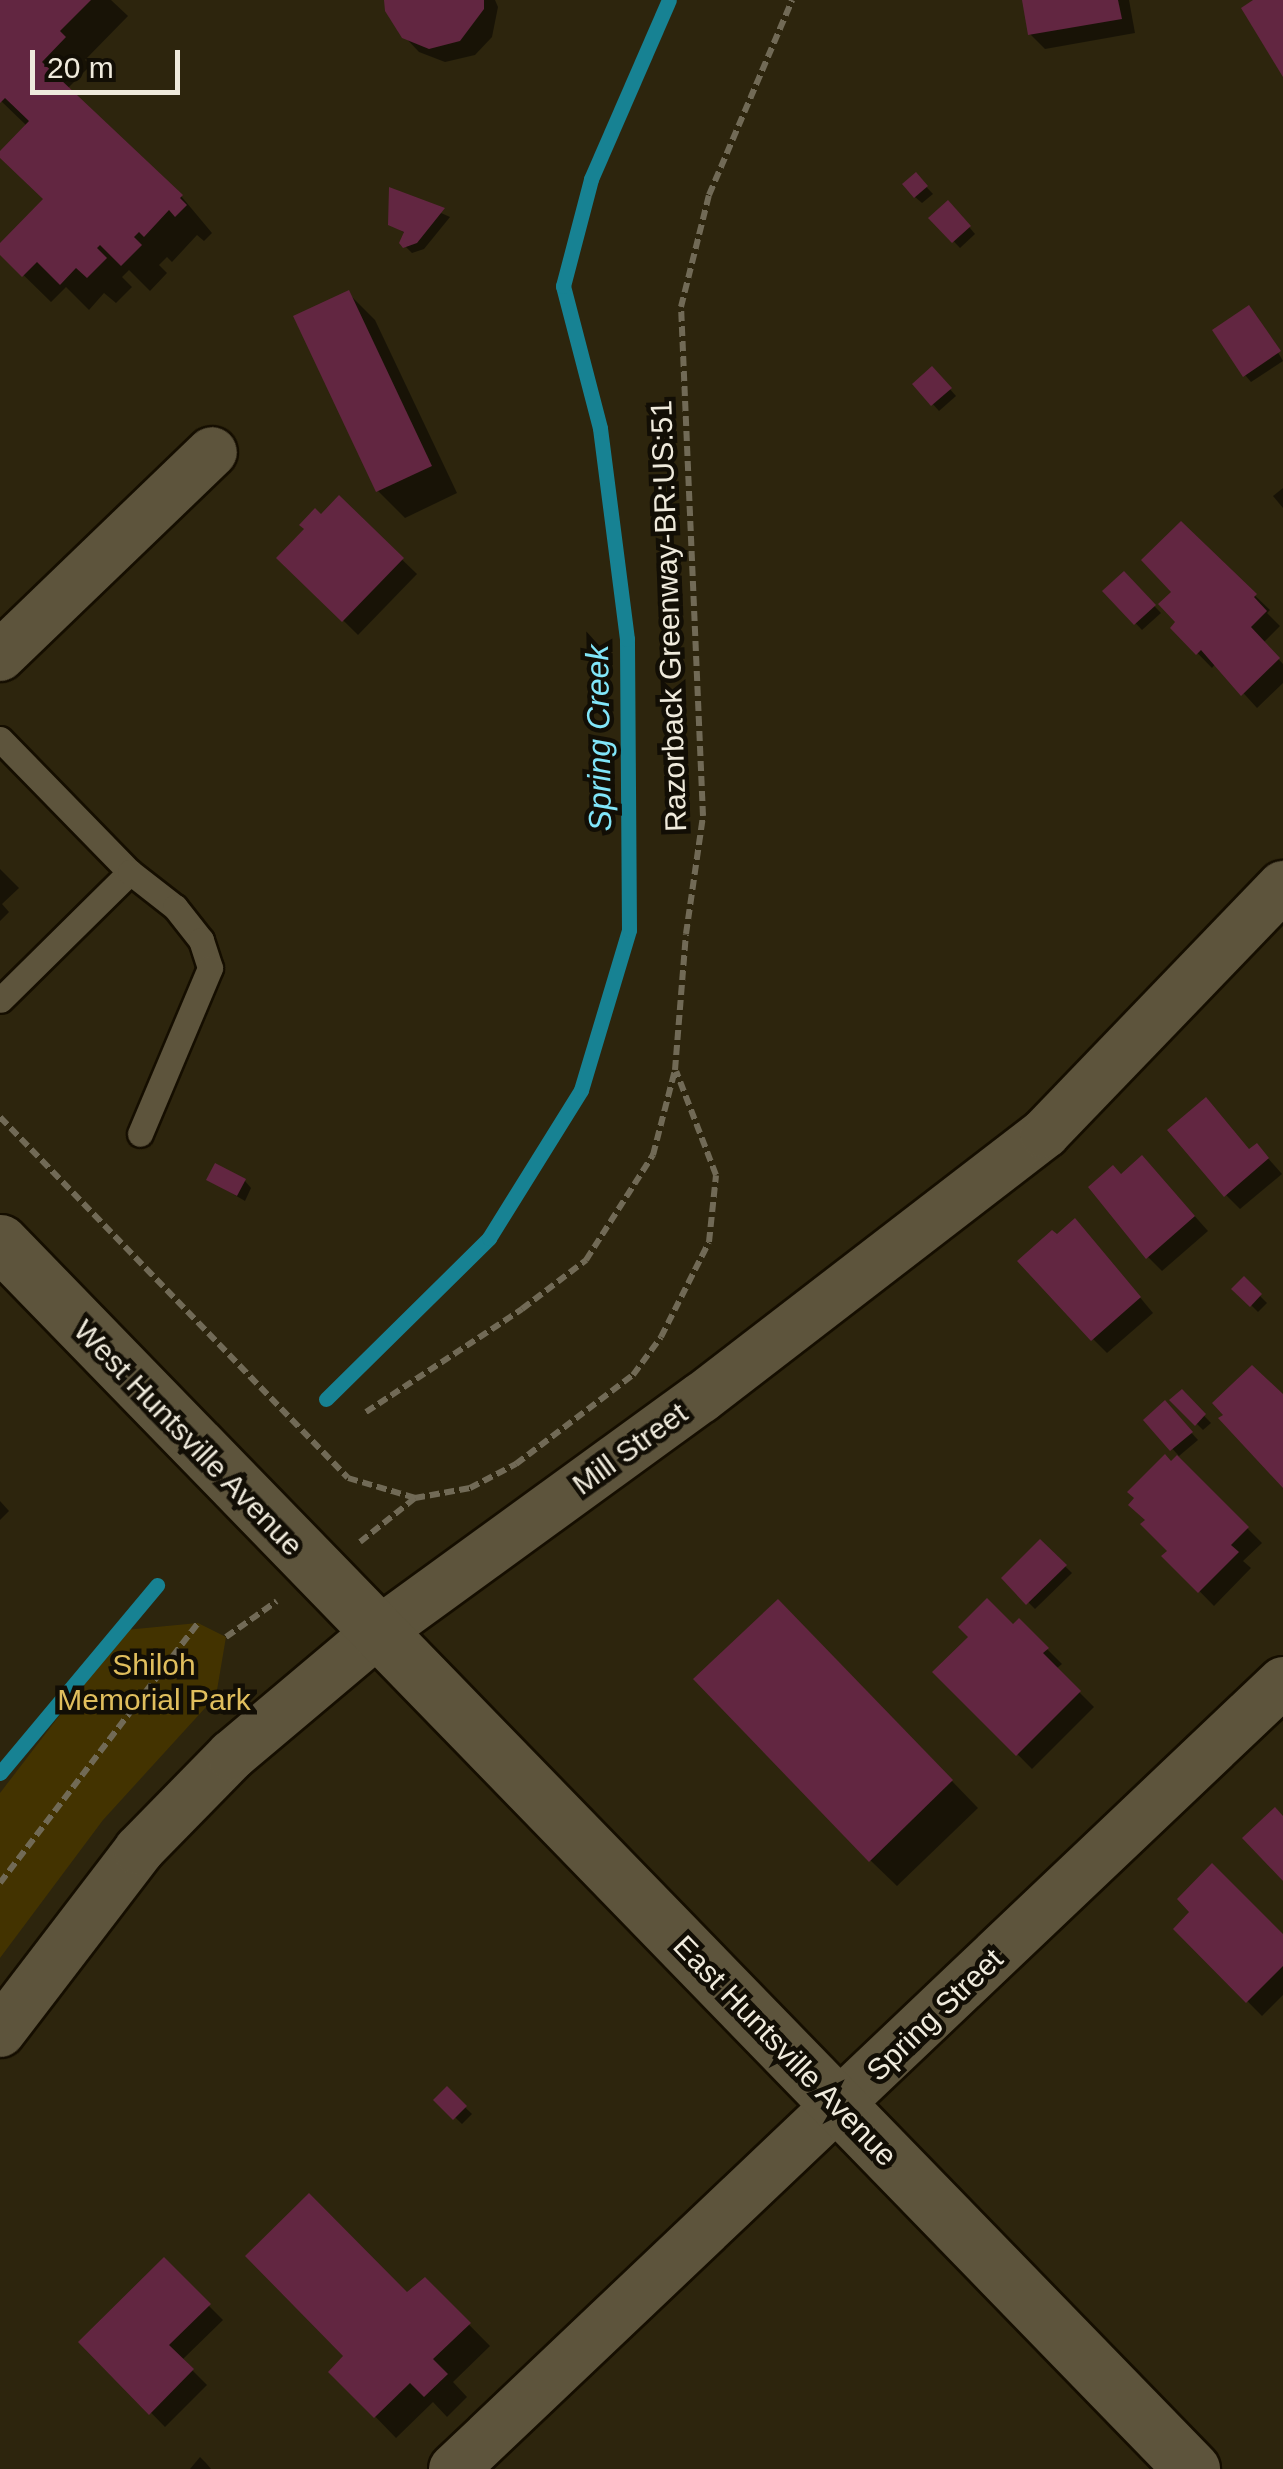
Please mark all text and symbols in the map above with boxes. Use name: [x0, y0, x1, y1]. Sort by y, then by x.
scale bar: [35, 30, 185, 92]
text: 20 m: [47, 51, 114, 84]
street label: Razorback Greenway-BR:US:51: [643, 400, 695, 832]
water label: Spring Creek: [578, 644, 620, 832]
street label: West Huntsville Avenue: [65, 1312, 311, 1564]
street label: Mill Street: [565, 1395, 695, 1503]
park label: Shiloh Memorial Park: [57, 1647, 251, 1718]
street label: East Huntsville Avenue: [665, 1928, 905, 2174]
street label: Spring Street: [860, 1941, 1010, 2089]

